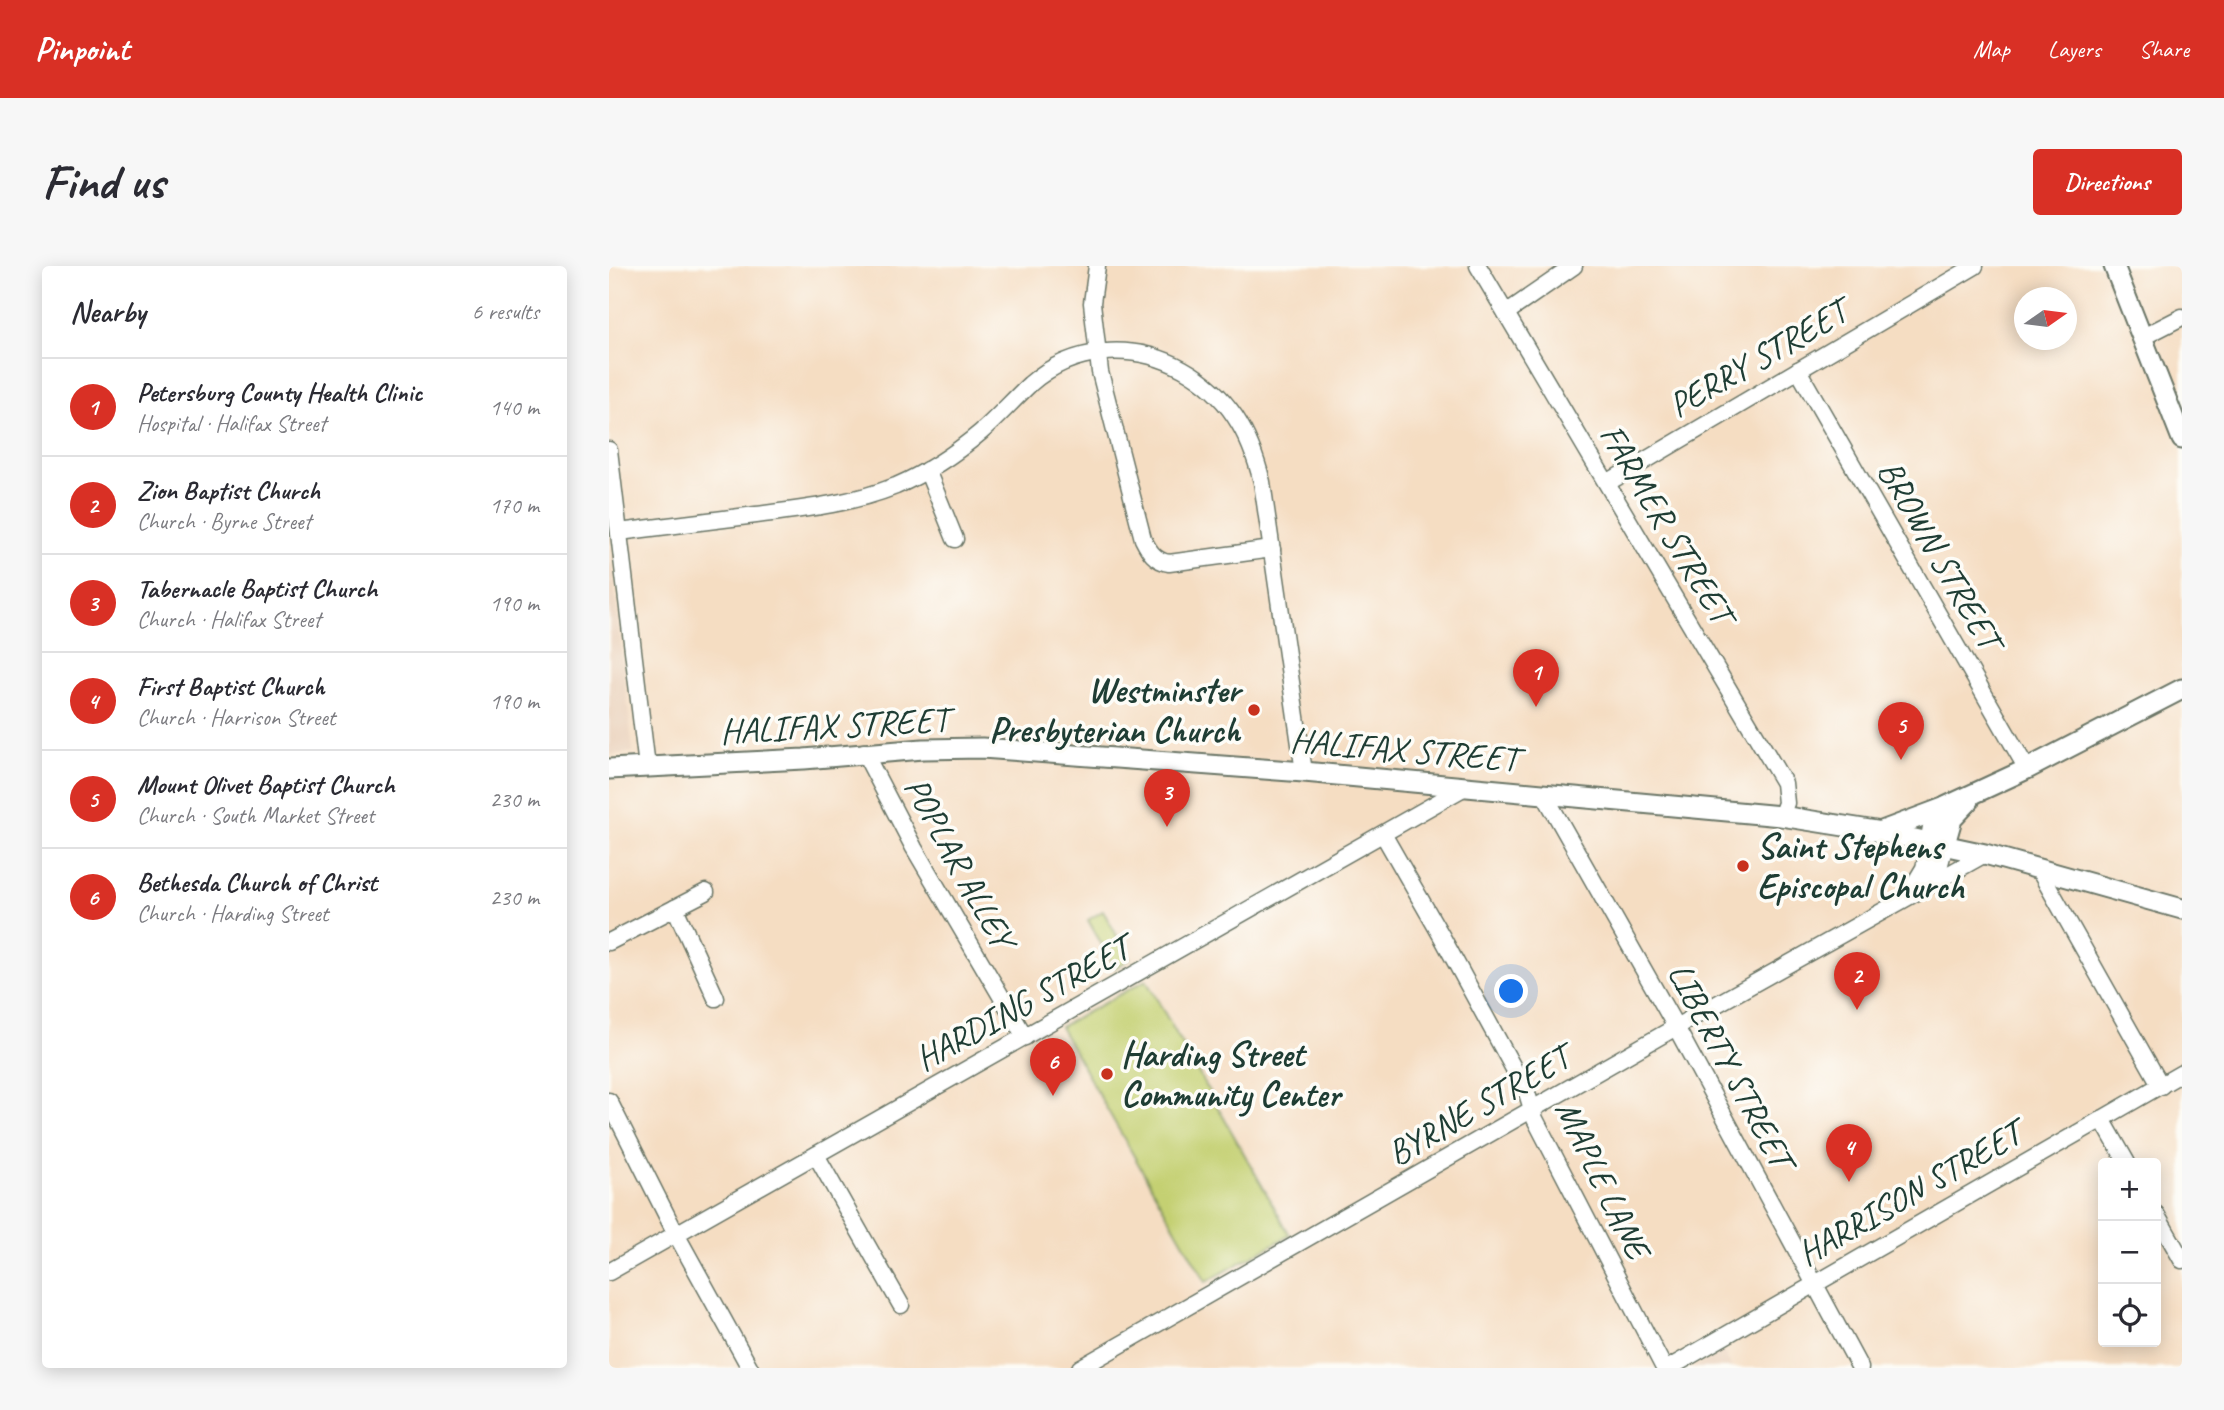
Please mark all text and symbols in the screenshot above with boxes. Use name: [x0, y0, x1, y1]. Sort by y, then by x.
text: Pinpoint: [35, 28, 129, 70]
text: Map: [1973, 34, 2010, 64]
text: Layers: [2048, 34, 2101, 64]
text: Share: [2139, 34, 2189, 64]
button: Directions: [2033, 149, 2182, 215]
text: Find us: [42, 151, 164, 213]
street label: PERRY STREET: [1660, 285, 1862, 427]
north arrow: [2014, 287, 2077, 350]
text: Nearby: [70, 293, 146, 331]
text: 6 results: [472, 297, 539, 326]
text: Petersburg County Health Clinic: [137, 376, 422, 409]
text: 1: [88, 393, 98, 422]
text: 140 m: [490, 393, 539, 422]
text: Hospital · Halifax Street: [137, 409, 326, 438]
street label: FARMER STREET: [1590, 416, 1748, 638]
street label: BROWN STREET: [1868, 452, 2016, 664]
text: Zion Baptist Church: [137, 474, 320, 507]
text: 2: [88, 491, 98, 520]
text: 170 m: [490, 491, 539, 520]
text: Church · Byrne Street: [137, 507, 311, 536]
text: Tabernacle Baptist Church: [137, 572, 377, 605]
text: 3: [88, 589, 98, 618]
text: 190 m: [490, 589, 539, 618]
text: Church · Halifax Street: [137, 605, 321, 634]
pin: 1: [1513, 649, 1559, 707]
place label: Westminster Presbyterian Church: [989, 668, 1243, 753]
text: First Baptist Church: [137, 670, 325, 703]
text: 4: [88, 687, 98, 716]
text: 190 m: [490, 687, 539, 716]
street label: HALIFAX STREET: [719, 697, 958, 754]
marker: Westminster Presbyterian Church: [1246, 702, 1262, 718]
pin: 5: [1878, 702, 1924, 760]
text: Church · Harrison Street: [137, 703, 335, 732]
street label: HALIFAX STREET: [1288, 717, 1528, 783]
text: Mount Olivet Baptist Church: [137, 768, 395, 801]
street label: POPLAR ALLEY: [894, 769, 1028, 961]
pin: 3: [1144, 769, 1190, 827]
text: 5: [88, 785, 98, 814]
text: 230 m: [490, 785, 539, 814]
text: Church · South Market Street: [137, 801, 374, 830]
place label: Saint Stephens Episcopal Church: [1757, 824, 1965, 909]
marker: Saint Stephens Episcopal Church: [1735, 858, 1751, 874]
text: Bethesda Church of Christ: [137, 866, 377, 899]
text: 6: [88, 883, 98, 912]
text: 230 m: [490, 883, 539, 912]
text: Church · Harding Street: [137, 899, 328, 928]
street label: HARDING STREET: [907, 922, 1145, 1081]
pin: 2: [1834, 952, 1880, 1010]
street label: LIBERTY STREET: [1658, 955, 1808, 1183]
your location: [1494, 974, 1528, 1008]
street label: BYRNE STREET: [1379, 1031, 1585, 1176]
place label: Harding Street Community Center: [1121, 1032, 1343, 1117]
pin: 6: [1030, 1038, 1076, 1096]
marker: Harding Street Community Center: [1099, 1066, 1115, 1082]
street label: MAPLE LANE: [1545, 1093, 1662, 1270]
street label: HARRISON STREET: [1789, 1107, 2037, 1276]
pin: 4: [1826, 1124, 1872, 1182]
map controls: [2098, 1158, 2161, 1347]
button: +: [2098, 1158, 2161, 1221]
button: −: [2098, 1221, 2161, 1284]
button: locate: [2098, 1284, 2161, 1347]

